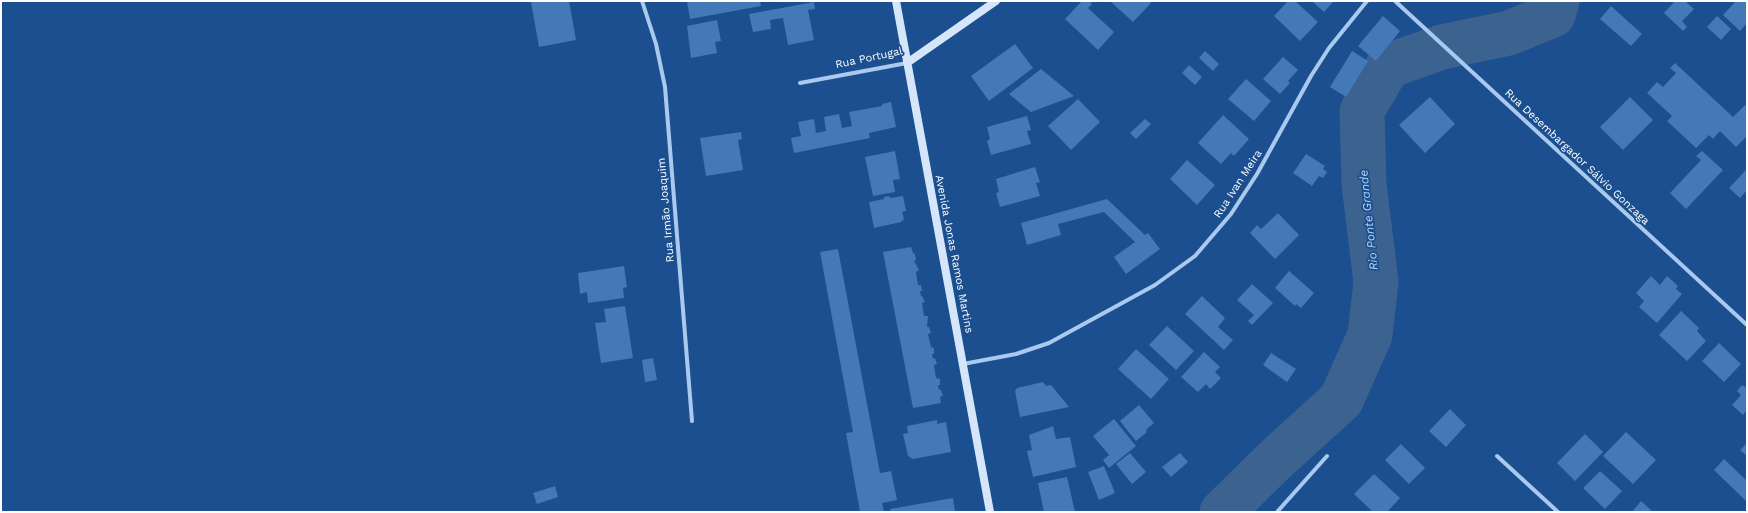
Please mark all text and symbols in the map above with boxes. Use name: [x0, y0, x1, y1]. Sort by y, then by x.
street label: Rua Portugal: [834, 44, 904, 72]
street label: Rua Desembargador Sálvio Gonzaga: [1502, 86, 1652, 228]
street label: Rua Ivan Meira: [1211, 147, 1265, 221]
street label: Rua Irmão Joaquim: [655, 157, 677, 263]
water label: Rio Ponte Grande: [1357, 169, 1381, 271]
street label: Avenida Jonas Ramos Martins: [932, 174, 976, 334]

